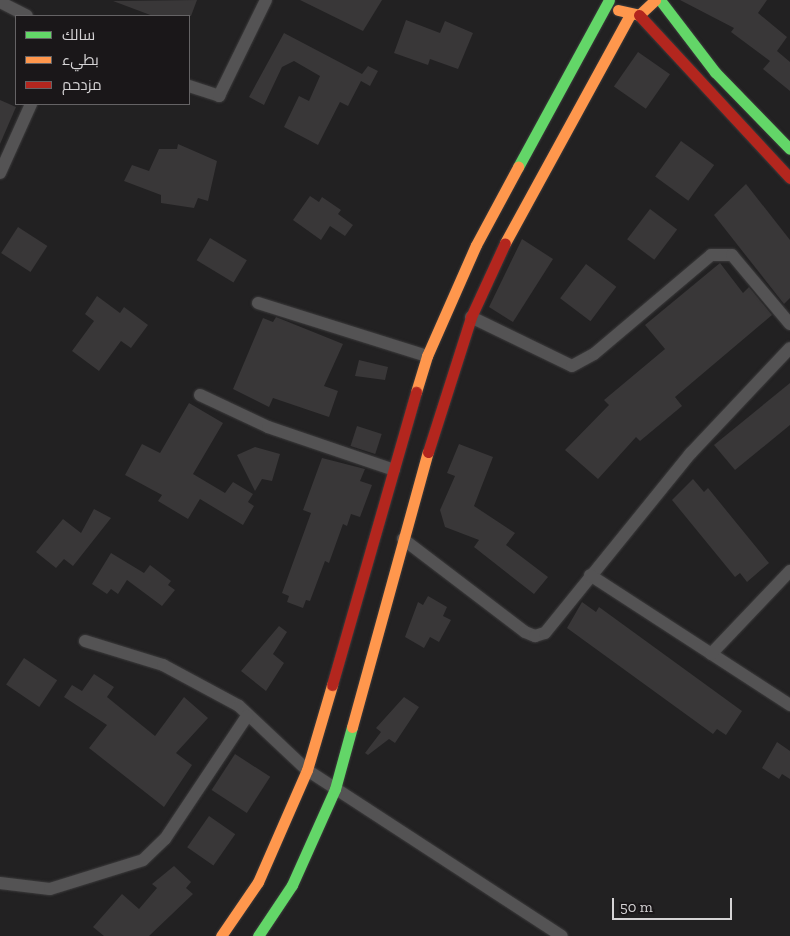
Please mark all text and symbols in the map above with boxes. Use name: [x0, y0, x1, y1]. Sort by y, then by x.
legend: [15, 15, 190, 105]
text: سالك: [62, 26, 95, 44]
text: بطيء: [62, 51, 99, 69]
text: مزدحم: [62, 76, 102, 94]
scale bar: [615, 888, 735, 920]
text: 50 m: [620, 898, 653, 916]

